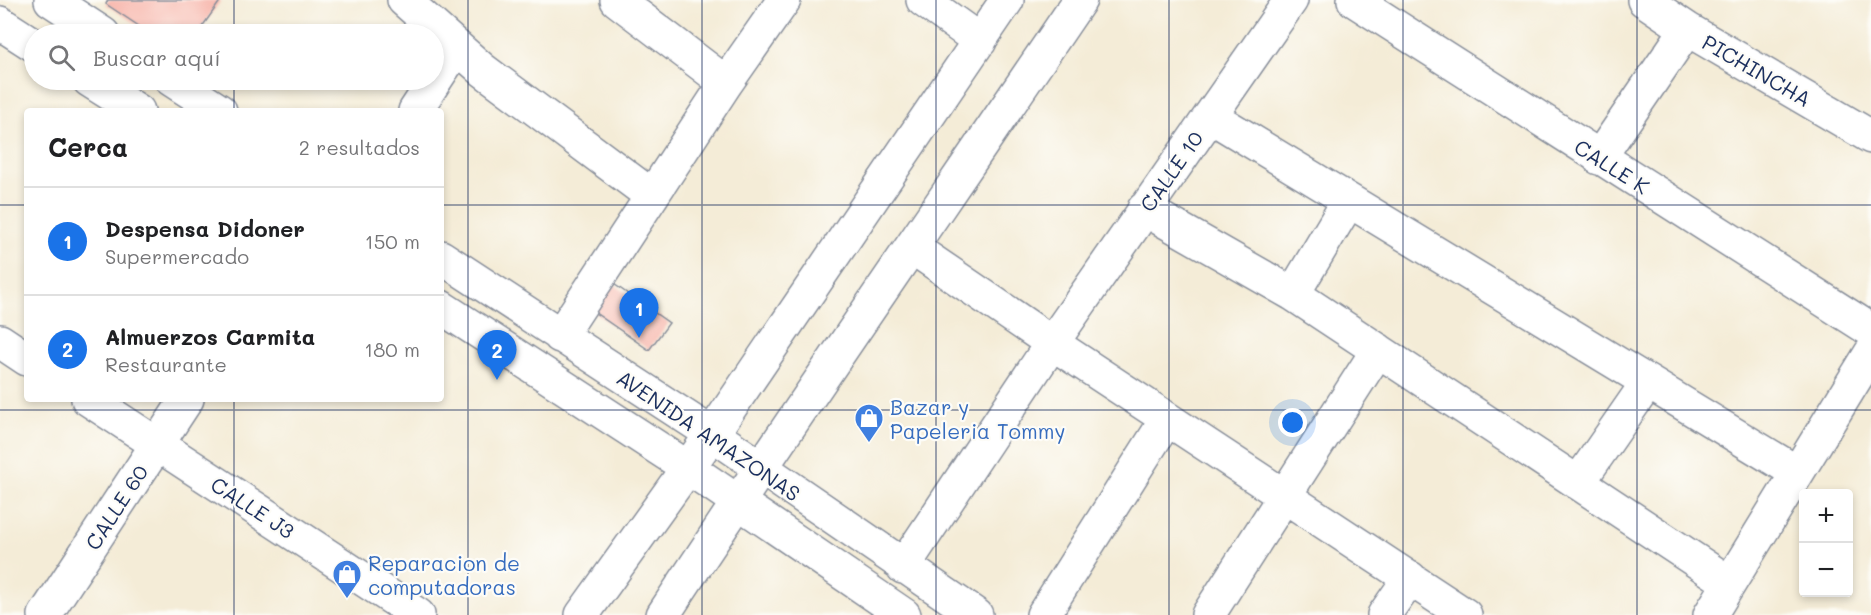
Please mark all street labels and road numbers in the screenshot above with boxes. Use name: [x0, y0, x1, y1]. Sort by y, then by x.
street label: PICHINCHA: [1698, 28, 1816, 112]
street label: CALLE 10: [1133, 125, 1209, 217]
street label: CALLE K: [1570, 133, 1655, 200]
street label: AVENIDA AMAZONAS: [612, 363, 806, 507]
street label: CALLE 60: [79, 459, 153, 555]
street label: CALLE J3: [206, 470, 300, 544]

